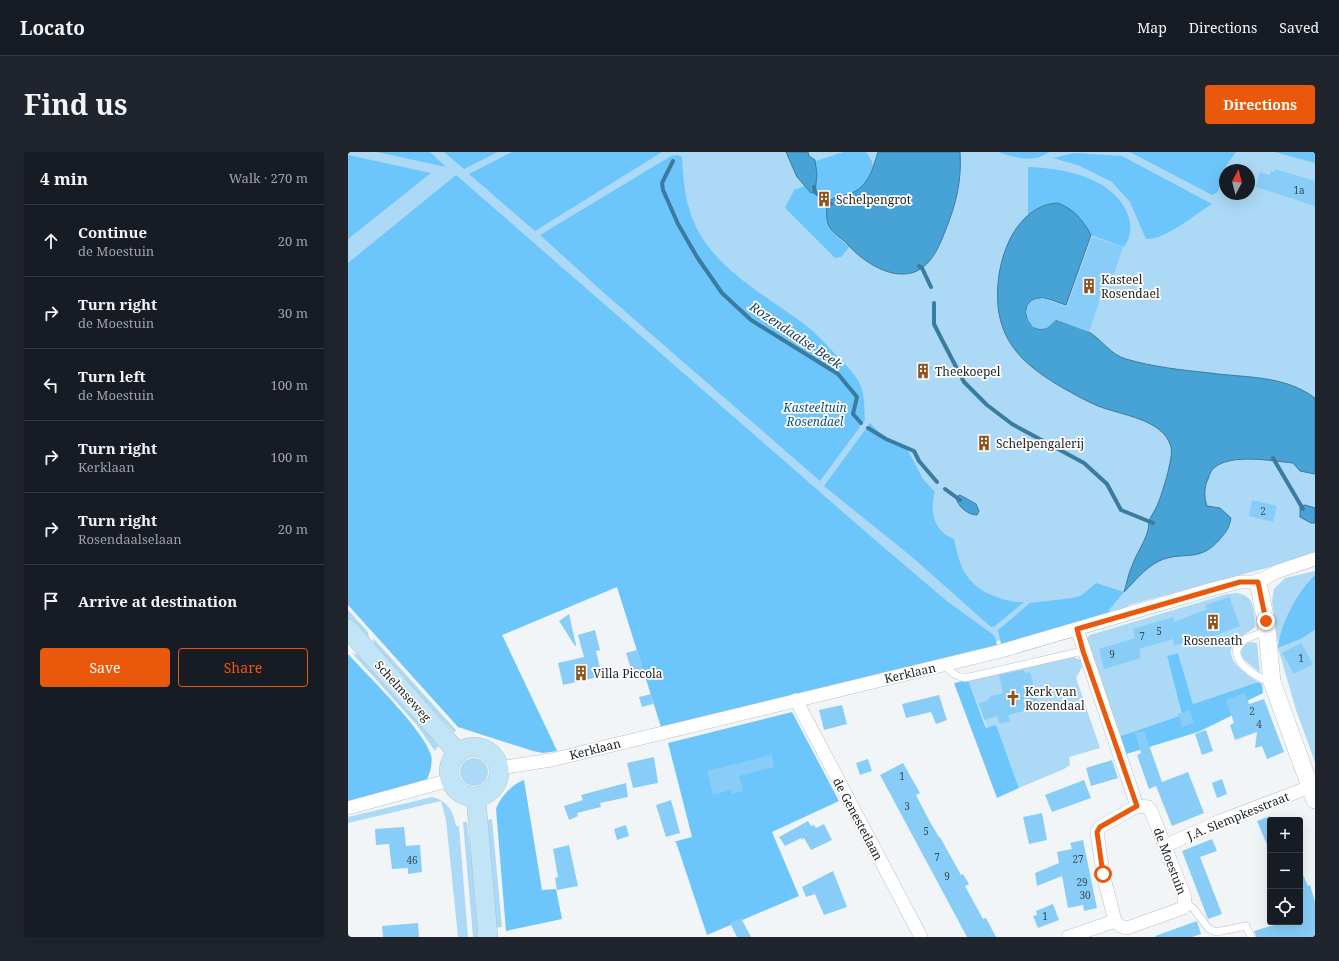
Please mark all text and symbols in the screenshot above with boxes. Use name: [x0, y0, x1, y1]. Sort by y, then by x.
text: Locato: [20, 15, 85, 41]
text: Map: [1137, 18, 1167, 37]
text: Directions: [1189, 18, 1257, 37]
text: Saved: [1279, 18, 1319, 37]
text: Find us: [24, 85, 128, 123]
button: Directions: [1205, 85, 1315, 124]
north arrow: [1219, 164, 1255, 200]
text: 4 min: [40, 167, 88, 190]
text: Walk · 270 m: [229, 169, 308, 187]
house number: 1a: [1293, 183, 1305, 197]
building icon: Schelpengrot: [815, 190, 833, 208]
place label: Schelpengrot: [836, 191, 911, 208]
text: Continue: [78, 222, 147, 242]
icon: ahead: [40, 230, 62, 252]
text: 20 m: [278, 232, 308, 250]
text: de Moestuin: [78, 242, 154, 260]
place label: Kasteel Rosendael: [1101, 271, 1160, 302]
building icon: Kasteel Rosendael: [1080, 277, 1098, 295]
text: Turn right: [78, 294, 157, 314]
water label: Rozendaalse Beek: [745, 297, 846, 373]
icon: right: [40, 302, 62, 324]
text: 30 m: [278, 304, 308, 322]
text: de Moestuin: [78, 314, 154, 332]
building icon: Theekoepel: [914, 362, 932, 380]
place label: Theekoepel: [935, 363, 1001, 380]
text: Turn left: [78, 366, 146, 386]
icon: left: [40, 374, 62, 396]
text: 100 m: [271, 376, 308, 394]
text: de Moestuin: [78, 386, 154, 404]
park label: Kasteeltuin Rosendael: [782, 399, 847, 430]
building icon: Schelpengalerij: [975, 434, 993, 452]
place label: Schelpengalerij: [996, 435, 1084, 452]
text: Turn right: [78, 438, 157, 458]
icon: right: [40, 446, 62, 468]
text: 100 m: [271, 448, 308, 466]
text: Kerklaan: [78, 458, 135, 476]
house number: 2: [1260, 504, 1266, 518]
text: Turn right: [78, 510, 157, 530]
icon: right: [40, 518, 62, 540]
text: 20 m: [278, 520, 308, 538]
text: Rosendaalselaan: [78, 530, 182, 548]
icon: arrive: [40, 590, 62, 612]
text: Arrive at destination: [78, 591, 237, 611]
route end: [1257, 612, 1275, 630]
building icon: Roseneath: [1204, 613, 1222, 631]
house number: 5: [1156, 624, 1162, 638]
house number: 7: [1139, 629, 1145, 643]
place label: Roseneath: [1183, 632, 1243, 649]
house number: 9: [1109, 647, 1115, 661]
button: Save: [40, 648, 170, 687]
button: Share: [178, 648, 308, 687]
house number: 1: [1298, 651, 1304, 665]
street label: Schelmseweg: [371, 657, 435, 726]
street label: Kerklaan: [883, 659, 938, 687]
building icon: Villa Piccola: [572, 664, 590, 682]
place label: Villa Piccola: [593, 665, 663, 682]
place label: Kerk van Rozendaal: [1025, 683, 1085, 714]
church icon: Kerk van Rozendaal: [1004, 689, 1022, 707]
house number: 2: [1249, 704, 1255, 718]
house number: 4: [1256, 717, 1262, 731]
street label: Kerklaan: [568, 734, 623, 764]
house number: 1: [899, 769, 905, 783]
street label: de Genestetlaan: [829, 775, 887, 864]
street label: J.A. Slempkesstraat: [1184, 788, 1292, 845]
house number: 3: [904, 799, 910, 813]
map controls: [1267, 817, 1303, 925]
button: +: [1267, 817, 1303, 853]
house number: 5: [923, 824, 929, 838]
street label: de Moestuin: [1149, 825, 1191, 897]
house number: 7: [934, 850, 940, 864]
house number: 27: [1072, 852, 1084, 866]
house number: 46: [406, 853, 418, 867]
button: −: [1267, 853, 1303, 889]
route start: [1094, 865, 1112, 883]
house number: 9: [944, 869, 950, 883]
house number: 29: [1076, 875, 1088, 889]
house number: 30: [1079, 888, 1091, 902]
button: locate: [1267, 889, 1303, 925]
house number: 1: [1042, 909, 1048, 923]

